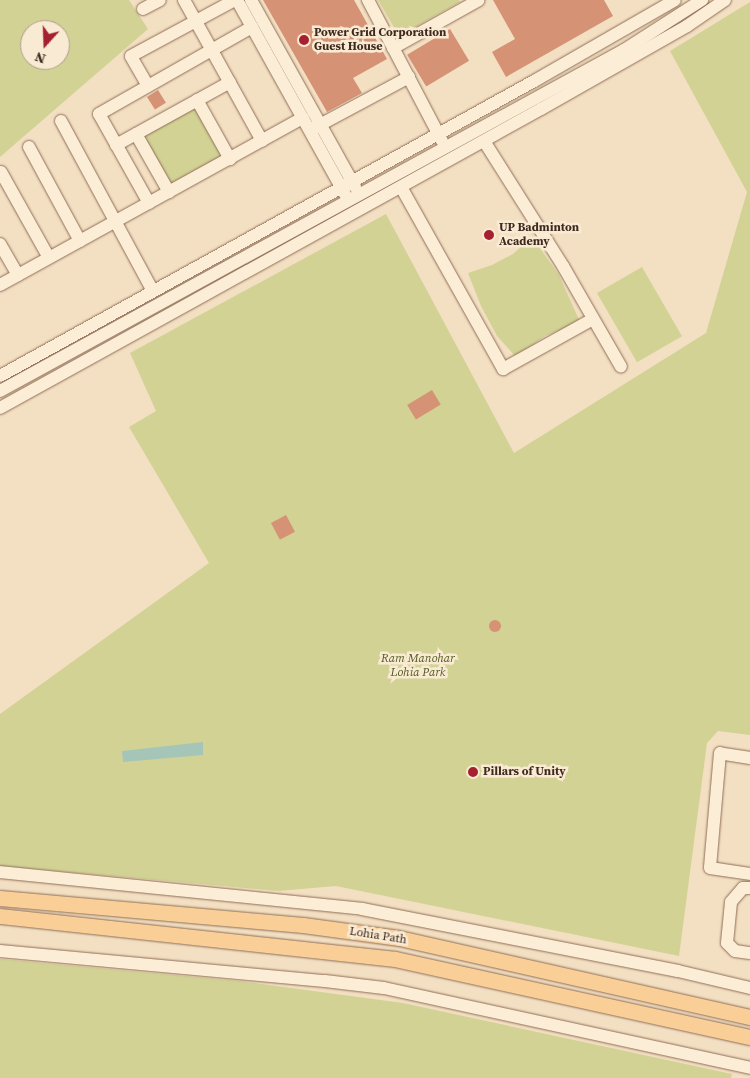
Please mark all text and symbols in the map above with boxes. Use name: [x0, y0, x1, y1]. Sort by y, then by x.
north arrow: [20, 20, 70, 70]
place label: Power Grid Corporation Guest House: [314, 26, 446, 54]
marker: Power Grid Corporation Guest House: [298, 34, 310, 46]
text: N: [32, 47, 48, 69]
place label: UP Badminton Academy: [499, 221, 579, 249]
marker: UP Badminton Academy: [483, 229, 495, 241]
park label: Ram Manohar Lohia Park: [381, 652, 455, 680]
place label: Pillars of Unity: [483, 765, 566, 779]
marker: Pillars of Unity: [467, 766, 479, 778]
street label: Lohia Path: [348, 924, 408, 948]

